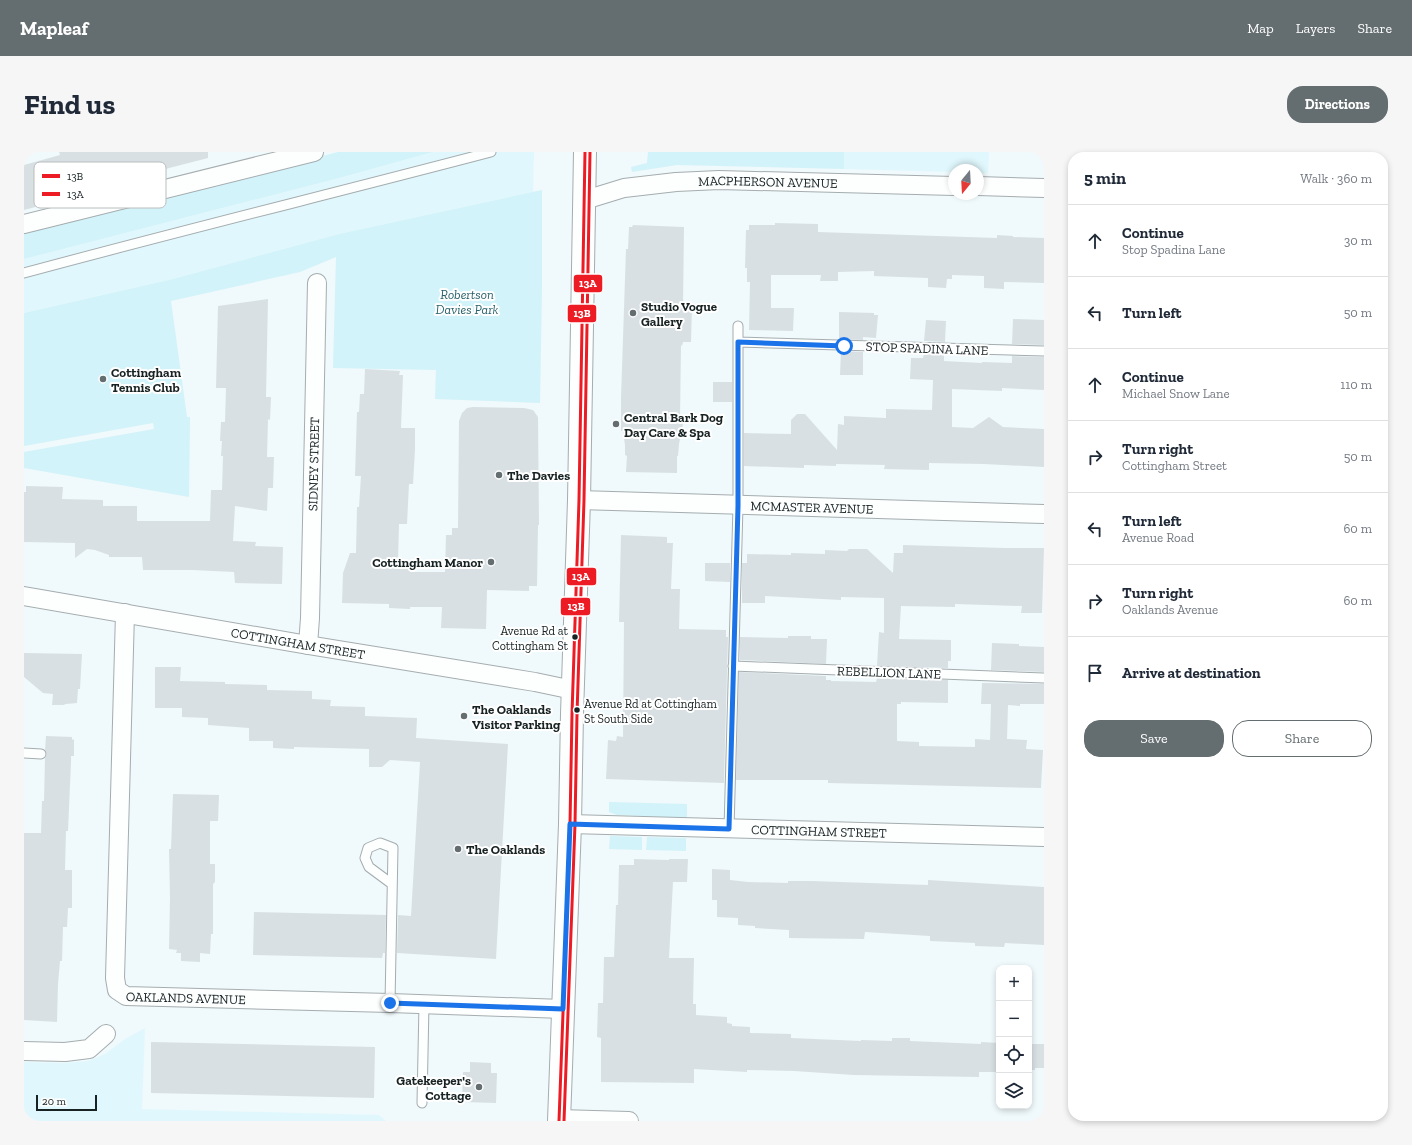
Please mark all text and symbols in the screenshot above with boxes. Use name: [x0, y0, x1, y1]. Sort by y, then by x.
text: Mapleaf: [20, 17, 88, 40]
text: Map: [1247, 20, 1274, 37]
text: Layers: [1296, 20, 1335, 37]
text: Share: [1357, 20, 1392, 37]
button: Directions: [1287, 86, 1388, 123]
text: Find us: [24, 88, 115, 121]
legend: [34, 162, 166, 208]
north arrow: [948, 164, 984, 200]
text: 5 min: [1084, 168, 1126, 188]
text: 13B: [67, 170, 84, 183]
text: Walk · 360 m: [1300, 171, 1372, 186]
street label: MACPHERSON AVENUE: [698, 173, 838, 191]
text: 13A: [67, 188, 85, 201]
text: Continue: [1122, 224, 1184, 242]
icon: ahead: [1084, 230, 1106, 252]
text: 30 m: [1344, 233, 1372, 248]
text: Stop Spadina Lane: [1122, 242, 1225, 257]
line badge: 13A: [573, 274, 603, 293]
text: 13A: [579, 277, 597, 290]
park label: Robertson Davies Park: [436, 287, 499, 317]
place label: Studio Vogue Gallery: [641, 299, 718, 329]
icon: left: [1084, 302, 1106, 324]
line badge: 13B: [567, 304, 597, 323]
text: Turn left: [1122, 304, 1182, 322]
text: 50 m: [1344, 305, 1372, 320]
text: 13B: [573, 307, 591, 320]
marker: Studio Vogue Gallery: [628, 308, 638, 318]
route start: [835, 337, 853, 355]
street label: STOP SPADINA LANE: [865, 339, 989, 358]
place label: Cottingham Tennis Club: [111, 365, 182, 395]
text: Continue: [1122, 368, 1184, 386]
marker: Cottingham Tennis Club: [98, 374, 108, 384]
icon: ahead: [1084, 374, 1106, 396]
text: 110 m: [1340, 377, 1372, 392]
text: Michael Snow Lane: [1122, 386, 1230, 401]
place label: Central Bark Dog Day Care & Spa: [624, 410, 724, 440]
street label: SIDNEY STREET: [305, 417, 322, 511]
marker: Central Bark Dog Day Care & Spa: [611, 419, 621, 429]
text: Turn right: [1122, 440, 1193, 458]
icon: right: [1084, 446, 1106, 468]
text: 50 m: [1344, 449, 1372, 464]
text: Cottingham Street: [1122, 458, 1227, 473]
place label: The Davies: [507, 468, 570, 483]
marker: The Davies: [494, 470, 504, 480]
street label: MCMASTER AVENUE: [750, 498, 874, 517]
text: Turn left: [1122, 512, 1182, 530]
icon: left: [1084, 518, 1106, 540]
text: 60 m: [1343, 521, 1372, 536]
text: Avenue Road: [1122, 530, 1194, 545]
place label: Cottingham Manor: [372, 555, 483, 570]
marker: Cottingham Manor: [486, 557, 496, 567]
line badge: 13A: [566, 567, 597, 586]
text: 13A: [572, 570, 590, 583]
text: Turn right: [1122, 584, 1193, 602]
icon: right: [1084, 590, 1106, 612]
text: 60 m: [1343, 593, 1372, 608]
line badge: 13B: [560, 597, 591, 616]
text: 13B: [567, 600, 585, 613]
text: Oaklands Avenue: [1122, 602, 1218, 617]
place label: Avenue Rd at Cottingham St: [492, 624, 569, 653]
street label: COTTINGHAM STREET: [230, 625, 366, 662]
marker: Avenue Rd at Cottingham St: [570, 632, 580, 642]
icon: arrive: [1084, 662, 1106, 684]
street label: REBELLION LANE: [837, 663, 942, 682]
text: Arrive at destination: [1122, 664, 1261, 682]
place label: Avenue Rd at Cottingham St South Side: [584, 697, 717, 726]
place label: The Oaklands Visitor Parking: [472, 702, 561, 732]
marker: Avenue Rd at Cottingham St South Side: [572, 705, 582, 715]
marker: The Oaklands Visitor Parking: [459, 711, 469, 721]
button: Save: [1084, 720, 1224, 757]
button: Share: [1232, 720, 1372, 757]
street label: COTTINGHAM STREET: [751, 822, 887, 841]
place label: The Oaklands: [466, 842, 545, 857]
marker: The Oaklands: [453, 844, 463, 854]
map controls: [996, 965, 1032, 1109]
button: +: [996, 965, 1032, 1001]
street label: OAKLANDS AVENUE: [126, 989, 246, 1007]
route end: [381, 994, 399, 1012]
button: −: [996, 1001, 1032, 1037]
button: locate: [996, 1037, 1032, 1073]
place label: Gatekeeper's Cottage: [396, 1073, 472, 1103]
button: layers: [996, 1073, 1032, 1109]
marker: Gatekeeper's Cottage: [474, 1082, 484, 1092]
scale bar: [36, 1093, 97, 1112]
text: 20 m: [42, 1095, 66, 1108]

